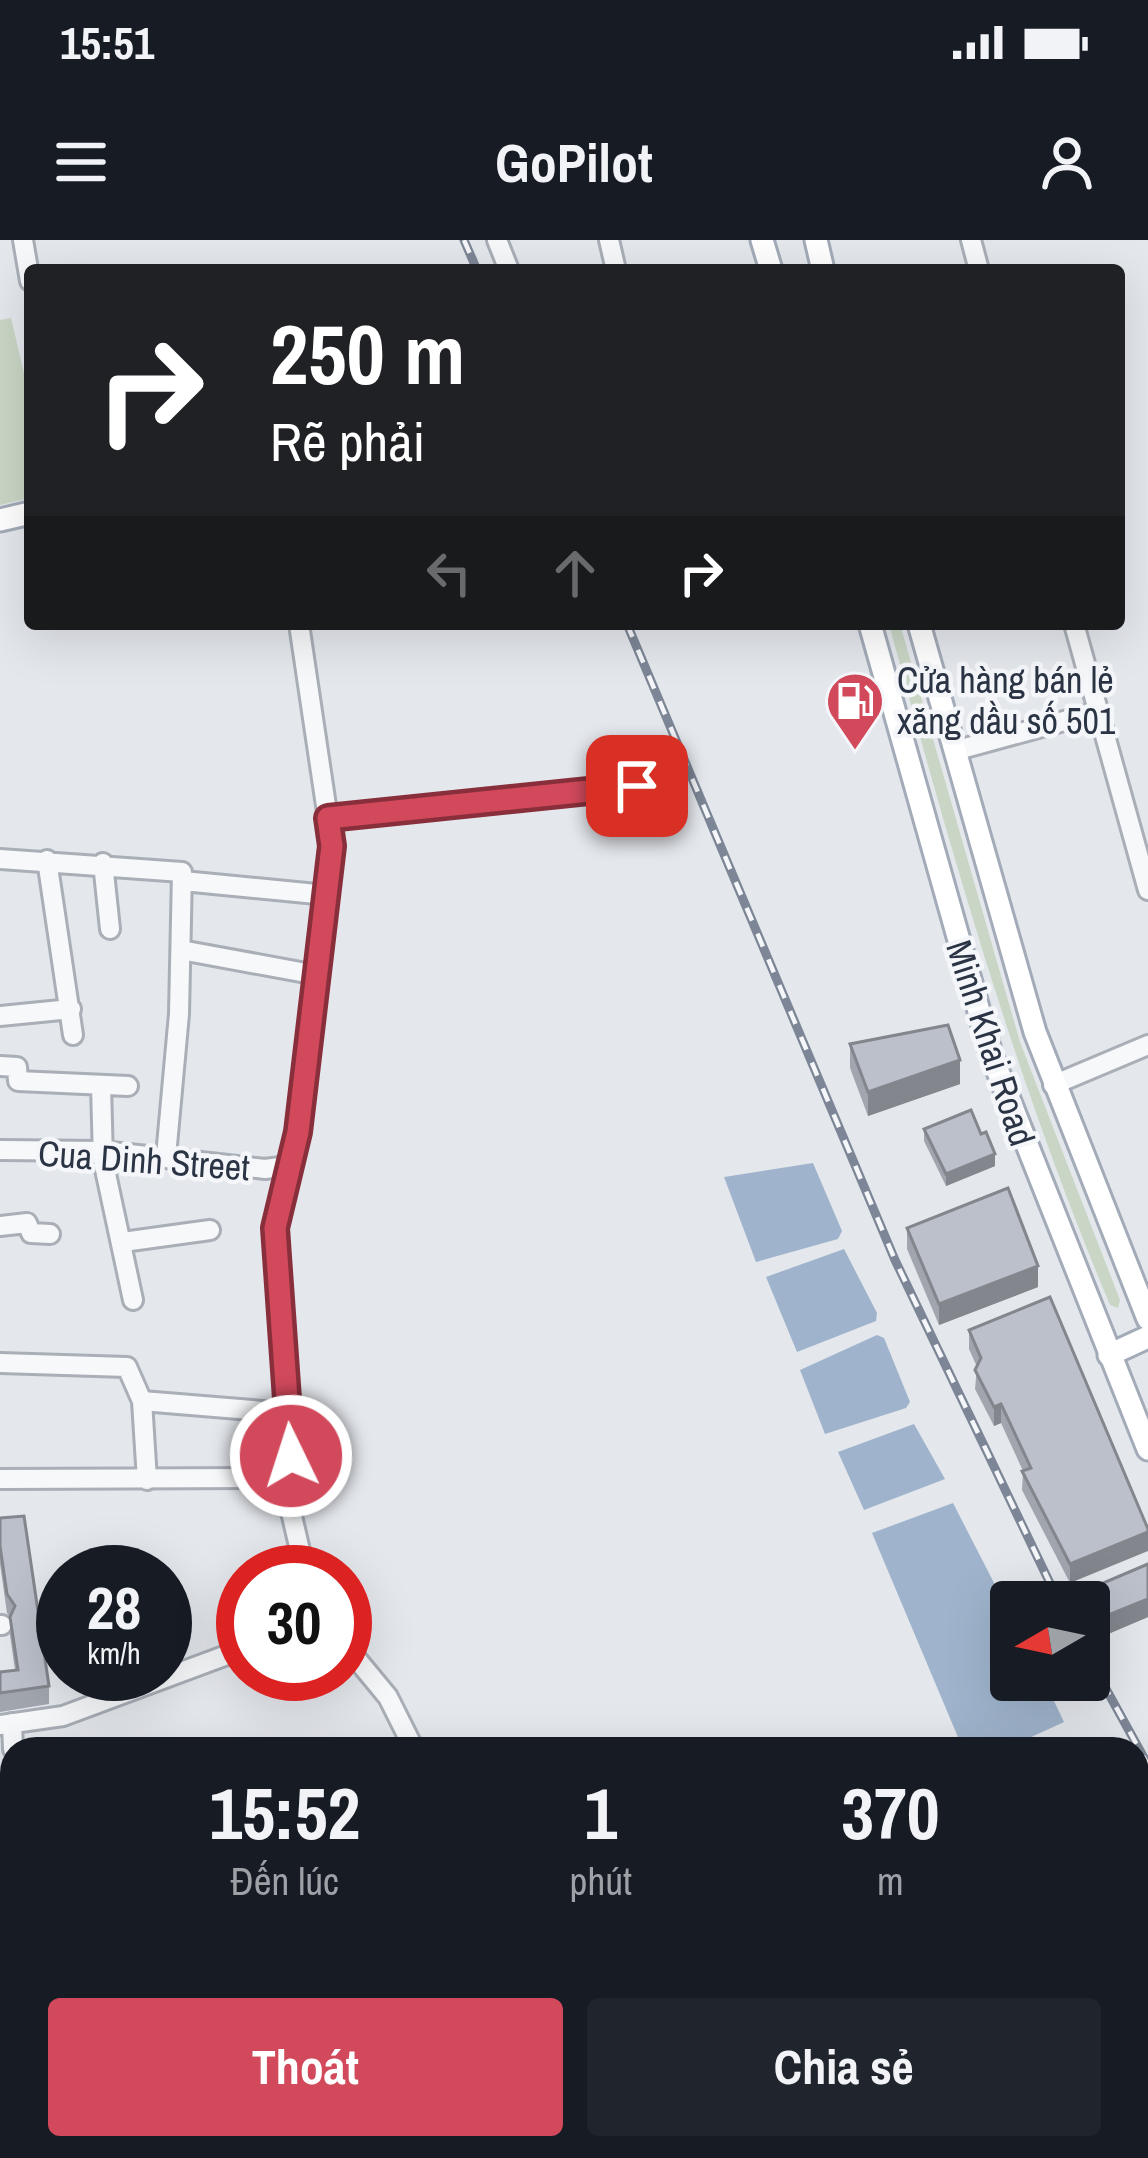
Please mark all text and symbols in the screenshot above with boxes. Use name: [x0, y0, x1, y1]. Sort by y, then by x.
text: 15:51: [60, 12, 154, 73]
text: GoPilot: [495, 126, 653, 199]
icon: menu: [48, 129, 114, 195]
icon: person: [1034, 129, 1100, 195]
text: 250 m: [270, 297, 465, 410]
icon: right: [72, 312, 228, 468]
text: Rẽ phải: [270, 405, 425, 478]
icon: left: [416, 540, 482, 606]
icon: ahead: [542, 540, 608, 606]
icon: right: [668, 540, 734, 606]
place label: Cửa hàng bán lẻ xăng dầu số 501: [897, 656, 1116, 745]
fuel station icon: Cửa hàng bán lẻ xăng dầu số 501: [824, 670, 886, 752]
pin: [586, 735, 688, 837]
icon: arrive: [604, 753, 670, 819]
street label: Minh Khai Road: [935, 934, 1047, 1152]
street label: Cua Dinh Street: [37, 1129, 251, 1191]
position arrow: [228, 1393, 354, 1519]
speed limit sign: 30: [216, 1545, 372, 1701]
text: 28: [87, 1567, 141, 1648]
north arrow: [990, 1581, 1110, 1701]
map controls: [990, 1581, 1110, 1701]
text: km/h: [87, 1633, 141, 1673]
text: 15:52: [209, 1764, 360, 1861]
text: 1: [584, 1764, 617, 1861]
text: 370: [841, 1764, 940, 1861]
text: Đến lúc: [231, 1855, 339, 1907]
text: phút: [570, 1855, 632, 1907]
text: m: [877, 1855, 904, 1907]
button: Thoát: [48, 1998, 563, 2136]
button: Chia sẻ: [587, 1998, 1101, 2136]

